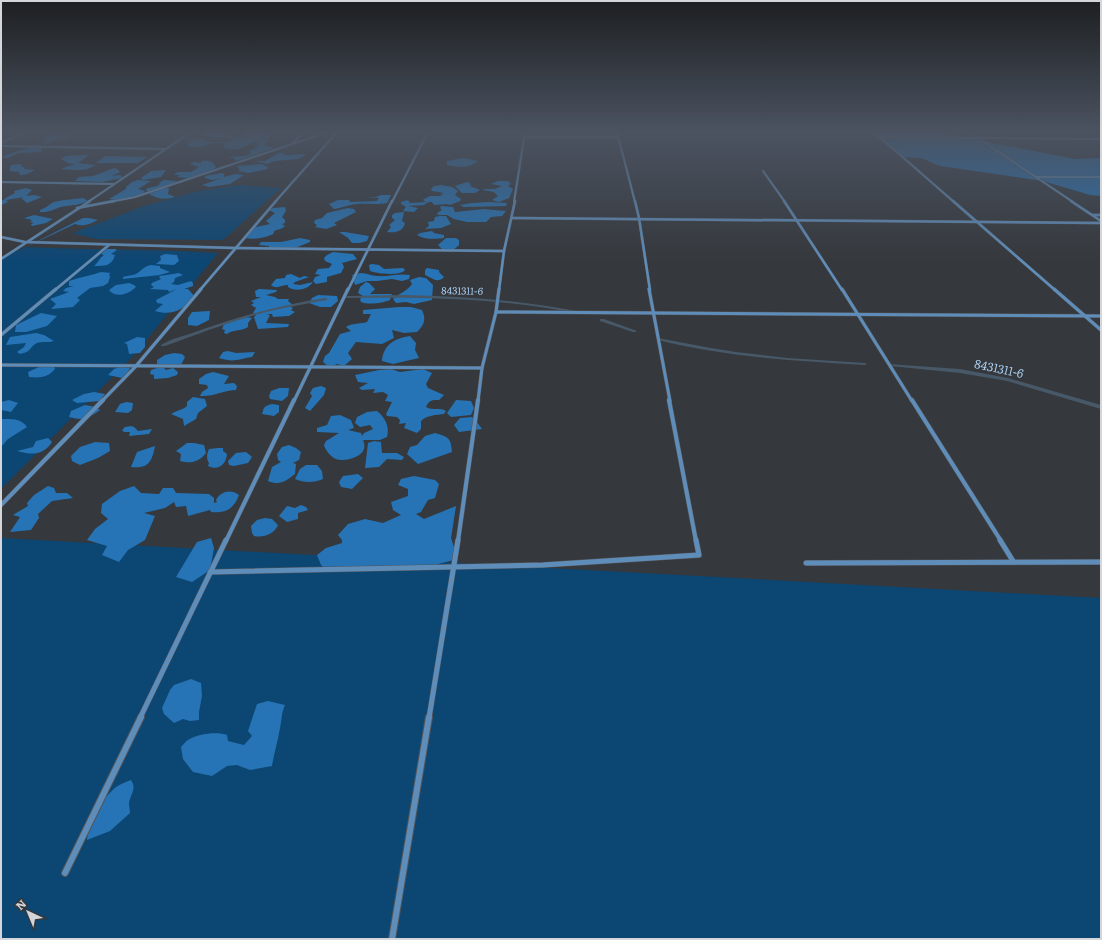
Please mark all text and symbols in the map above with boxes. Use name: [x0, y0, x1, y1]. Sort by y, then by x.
water label: 8431311-6: [441, 282, 484, 298]
water label: 8431311-6: [973, 354, 1026, 382]
north arrow: [8, 892, 48, 932]
text: N: [11, 895, 29, 913]

